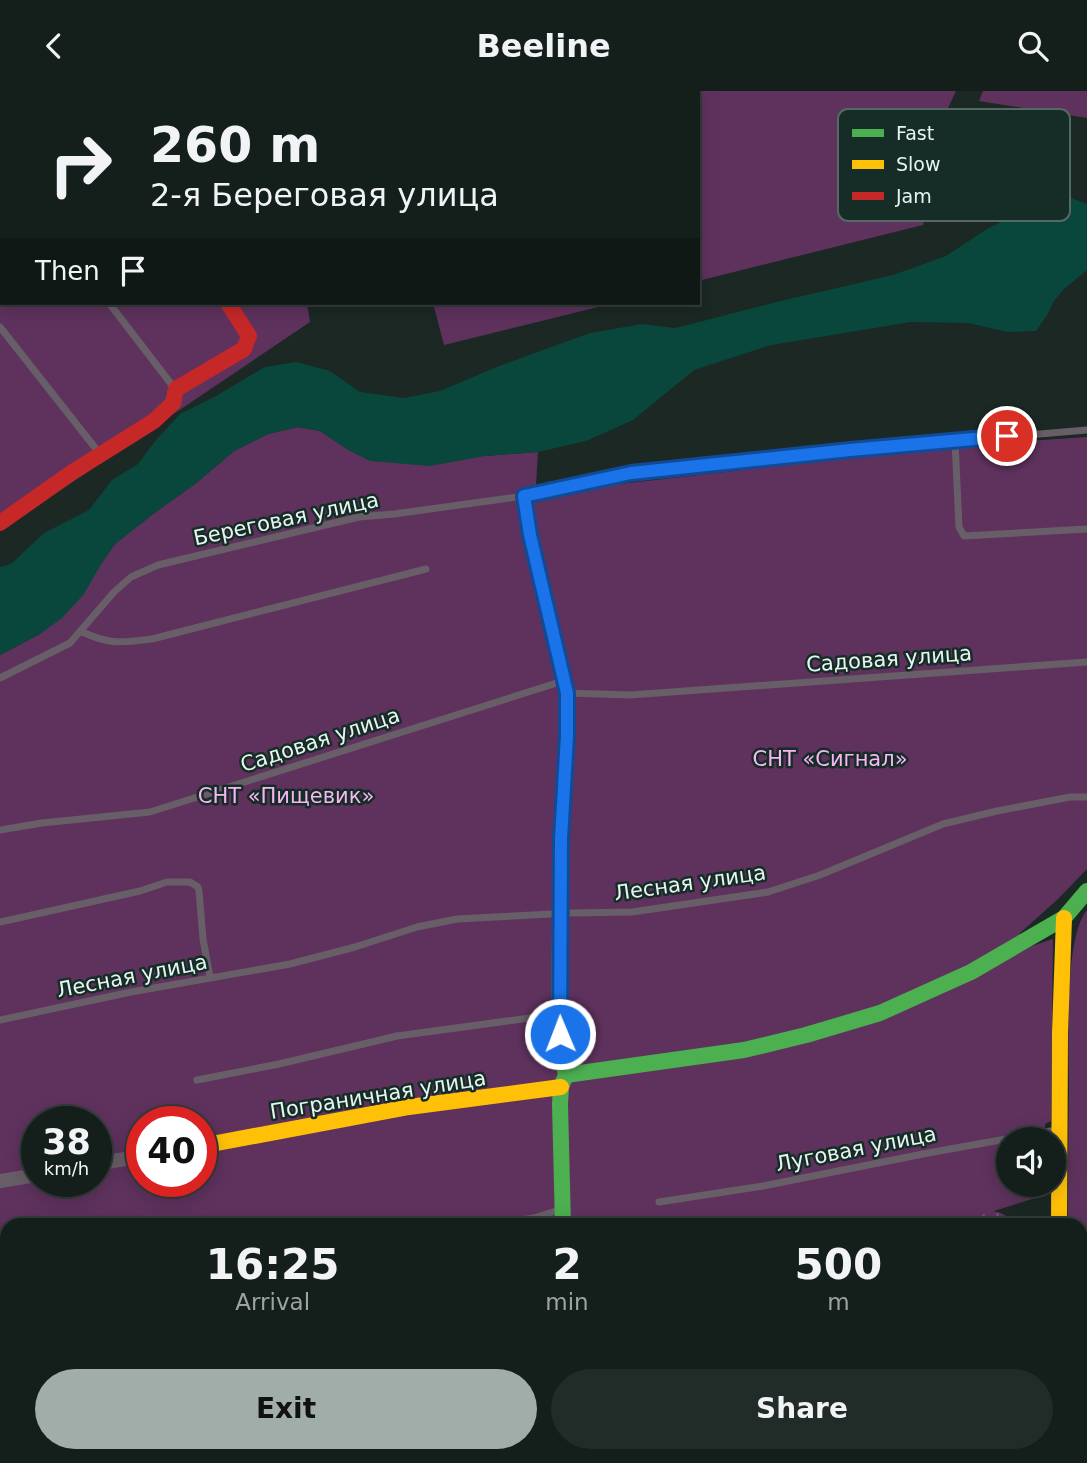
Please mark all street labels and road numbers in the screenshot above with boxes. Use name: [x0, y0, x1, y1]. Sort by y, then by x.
street label: Береговая улица: [191, 488, 381, 550]
street label: Садовая улица: [805, 641, 973, 677]
street label: Садовая улица: [237, 703, 403, 777]
street label: Лесная улица: [613, 860, 767, 906]
street label: Лесная улица: [55, 950, 209, 1002]
street label: Пограничная улица: [268, 1066, 488, 1124]
street label: Луговая улица: [774, 1122, 938, 1176]

